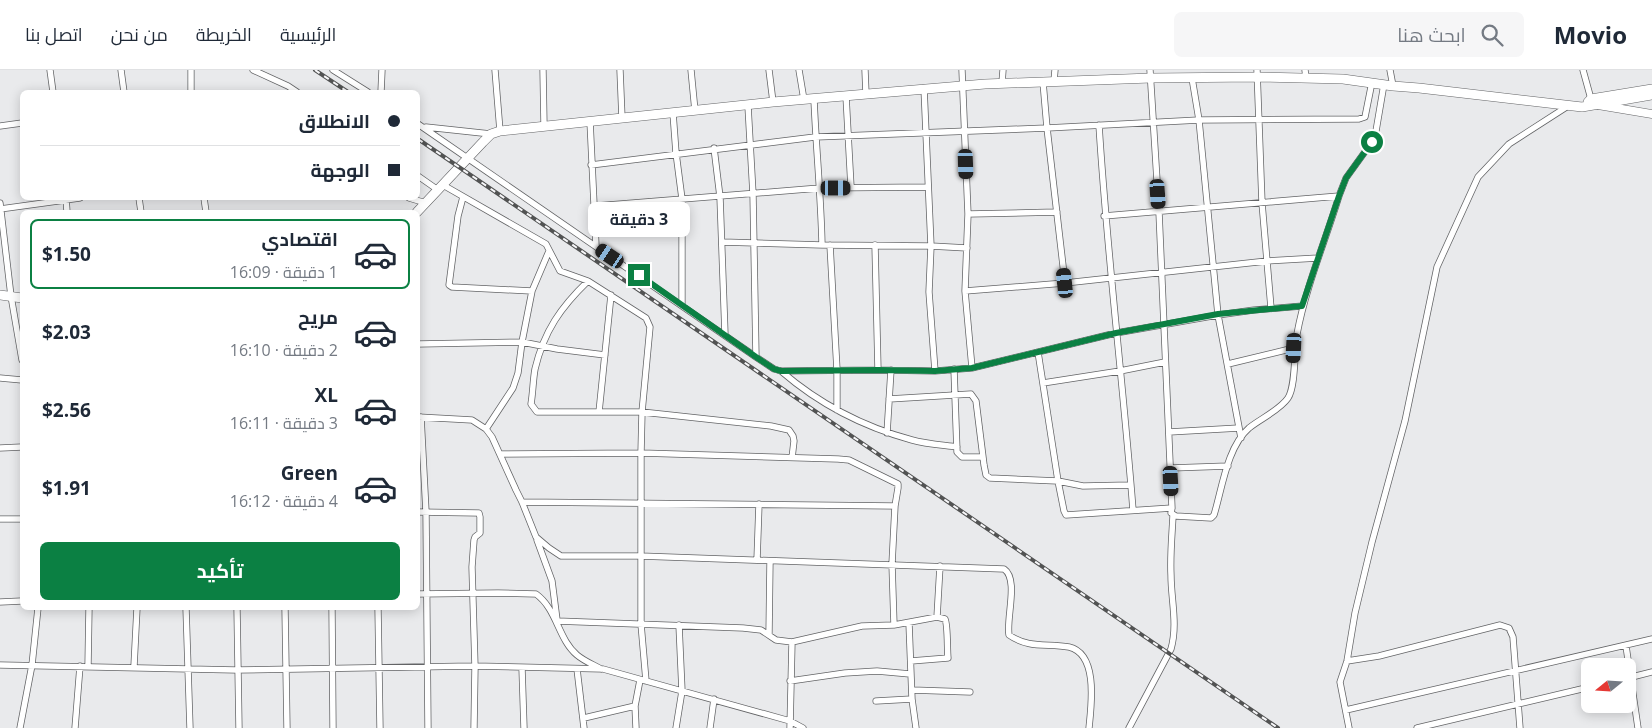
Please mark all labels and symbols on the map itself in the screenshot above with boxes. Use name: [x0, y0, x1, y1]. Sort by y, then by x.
route start: [1361, 131, 1383, 153]
car: [957, 149, 974, 179]
car: [1149, 179, 1166, 209]
car: [821, 181, 851, 196]
callout: 3 دقيقة: [588, 202, 690, 238]
car: [593, 241, 626, 271]
route end: [628, 264, 650, 286]
car: [1055, 267, 1074, 299]
car: [1285, 333, 1302, 363]
car: [1162, 466, 1179, 496]
north arrow: [1581, 658, 1636, 712]

